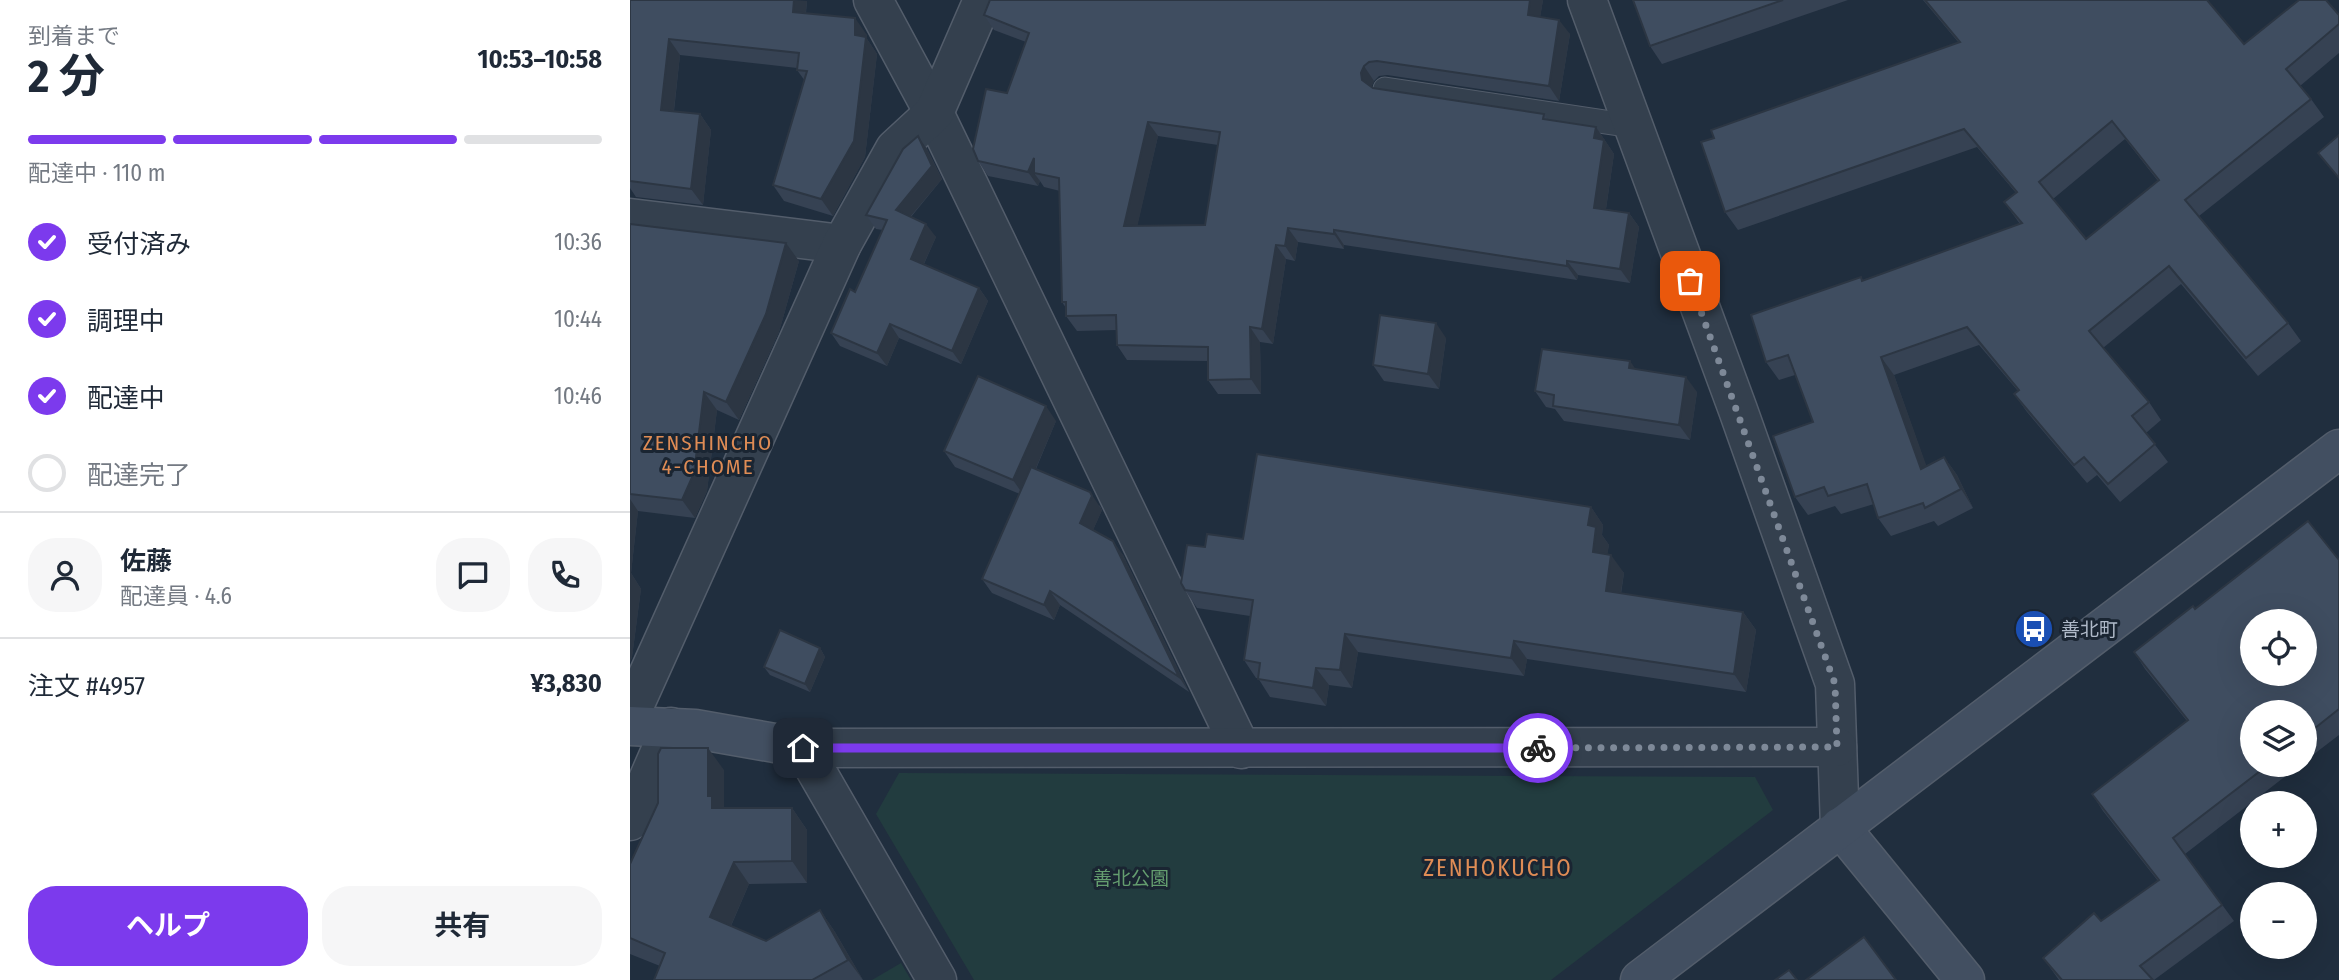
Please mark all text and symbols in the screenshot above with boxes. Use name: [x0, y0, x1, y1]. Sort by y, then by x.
text: 到着まで: [28, 22, 120, 50]
text: 10:53–10:58: [477, 44, 602, 75]
text: 2 分: [28, 49, 105, 104]
text: 配達中 · 110 m: [28, 159, 165, 187]
icon: check: [28, 223, 66, 261]
text: 10:36: [554, 228, 602, 256]
text: 受付済み: [87, 229, 191, 260]
pin: [1660, 251, 1720, 311]
icon: bag: [1671, 262, 1709, 300]
icon: check: [28, 300, 66, 338]
text: 10:44: [554, 305, 602, 333]
text: 調理中: [87, 306, 165, 337]
icon: check: [28, 377, 66, 415]
text: 10:46: [554, 382, 602, 410]
text: 配達中: [87, 383, 165, 414]
district label: ZENSHINCHO 4-CHOME: [643, 430, 773, 480]
text: 配達完了: [87, 460, 191, 491]
button: person: [28, 538, 102, 612]
button: chat: [436, 538, 510, 612]
button: phone: [528, 538, 602, 612]
text: 佐藤: [120, 546, 172, 577]
text: 配達員 · 4.6: [120, 582, 232, 610]
bus stop icon: 善北町: [2013, 608, 2055, 650]
map controls: [2240, 609, 2317, 959]
button: locate: [2240, 609, 2317, 686]
place label: 善北町: [2061, 618, 2118, 641]
text: ¥3,830: [530, 668, 602, 699]
text: 注文 #4957: [28, 671, 145, 702]
button: layers: [2240, 700, 2317, 777]
courier: [1503, 713, 1573, 783]
pin: [773, 718, 833, 778]
icon: home: [784, 729, 822, 767]
icon: bike: [1519, 729, 1557, 767]
button: +: [2240, 791, 2317, 868]
district label: ZENHOKUCHO: [1423, 854, 1573, 882]
park label: 善北公園: [1093, 867, 1169, 890]
button: −: [2240, 882, 2317, 959]
button: ヘルプ: [28, 886, 308, 966]
button: 共有: [322, 886, 602, 966]

